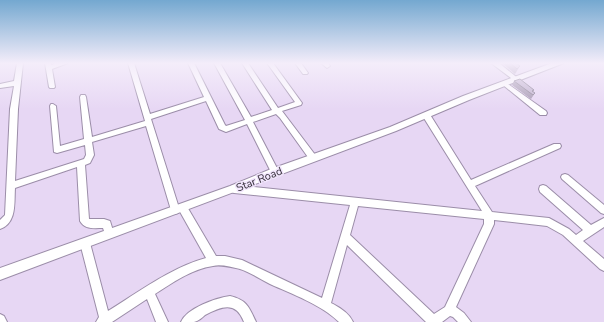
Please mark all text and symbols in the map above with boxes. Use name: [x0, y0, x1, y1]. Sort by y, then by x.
street label: Star Road: [234, 163, 285, 196]

